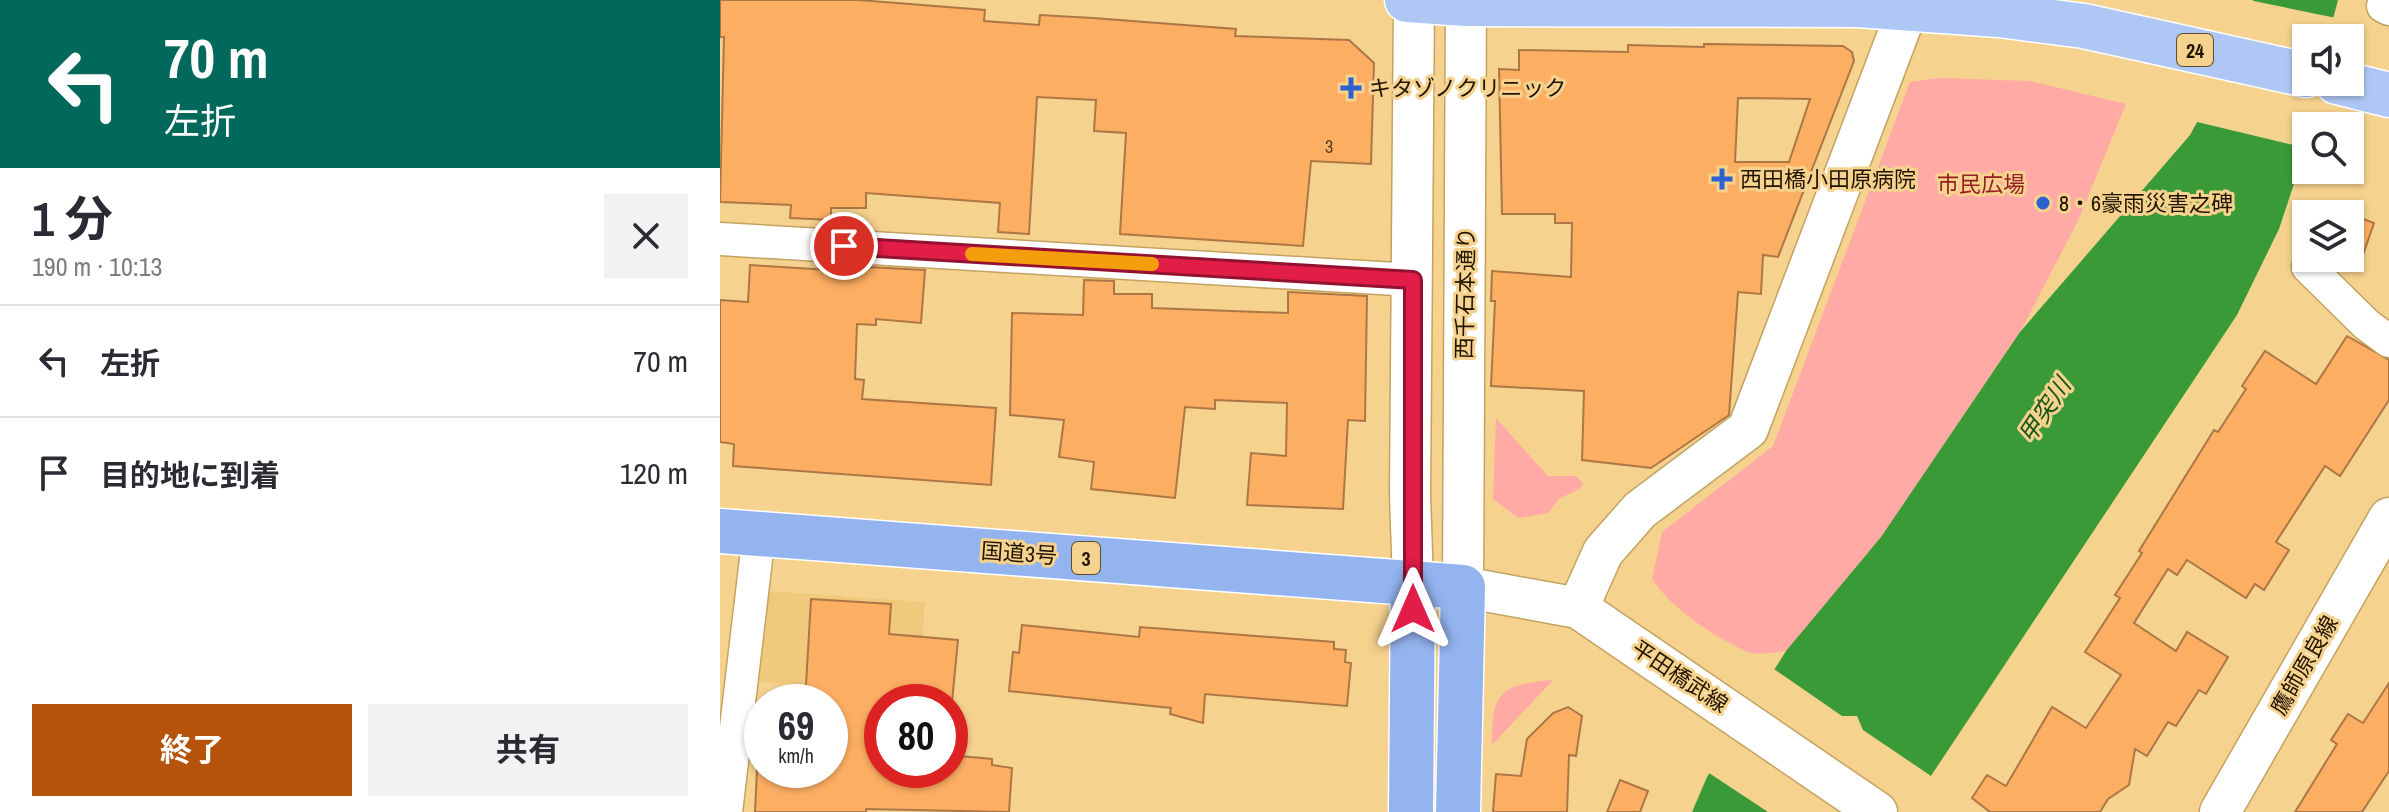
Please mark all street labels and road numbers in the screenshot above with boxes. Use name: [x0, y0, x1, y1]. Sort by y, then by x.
road number: 24: [2177, 34, 2213, 66]
street label: 西千石本通り: [1449, 227, 1481, 359]
street label: 国道3号: [980, 535, 1058, 571]
road number: 3: [1072, 542, 1100, 574]
street label: 鷹師原良線: [2264, 610, 2344, 720]
street label: 平田橋武線: [1626, 633, 1734, 719]

